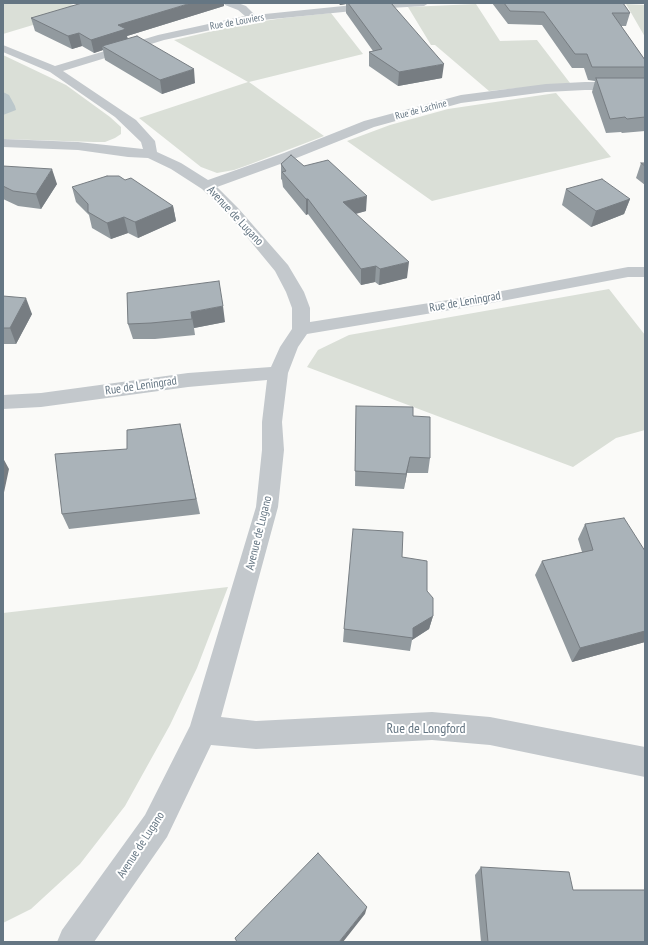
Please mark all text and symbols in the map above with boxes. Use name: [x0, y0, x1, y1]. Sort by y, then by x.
street label: Rue de Louviers: [209, 11, 265, 33]
street label: Rue de Lachine: [394, 97, 448, 123]
street label: Avenue de Lugano: [204, 183, 266, 249]
street label: Rue de Leningrad: [428, 289, 502, 315]
street label: Rue de Leningrad: [104, 374, 178, 398]
street label: Avenue de Lugano: [243, 494, 275, 572]
street label: Rue de Longford: [386, 721, 466, 737]
street label: Avenue de Lugano: [114, 809, 168, 881]

